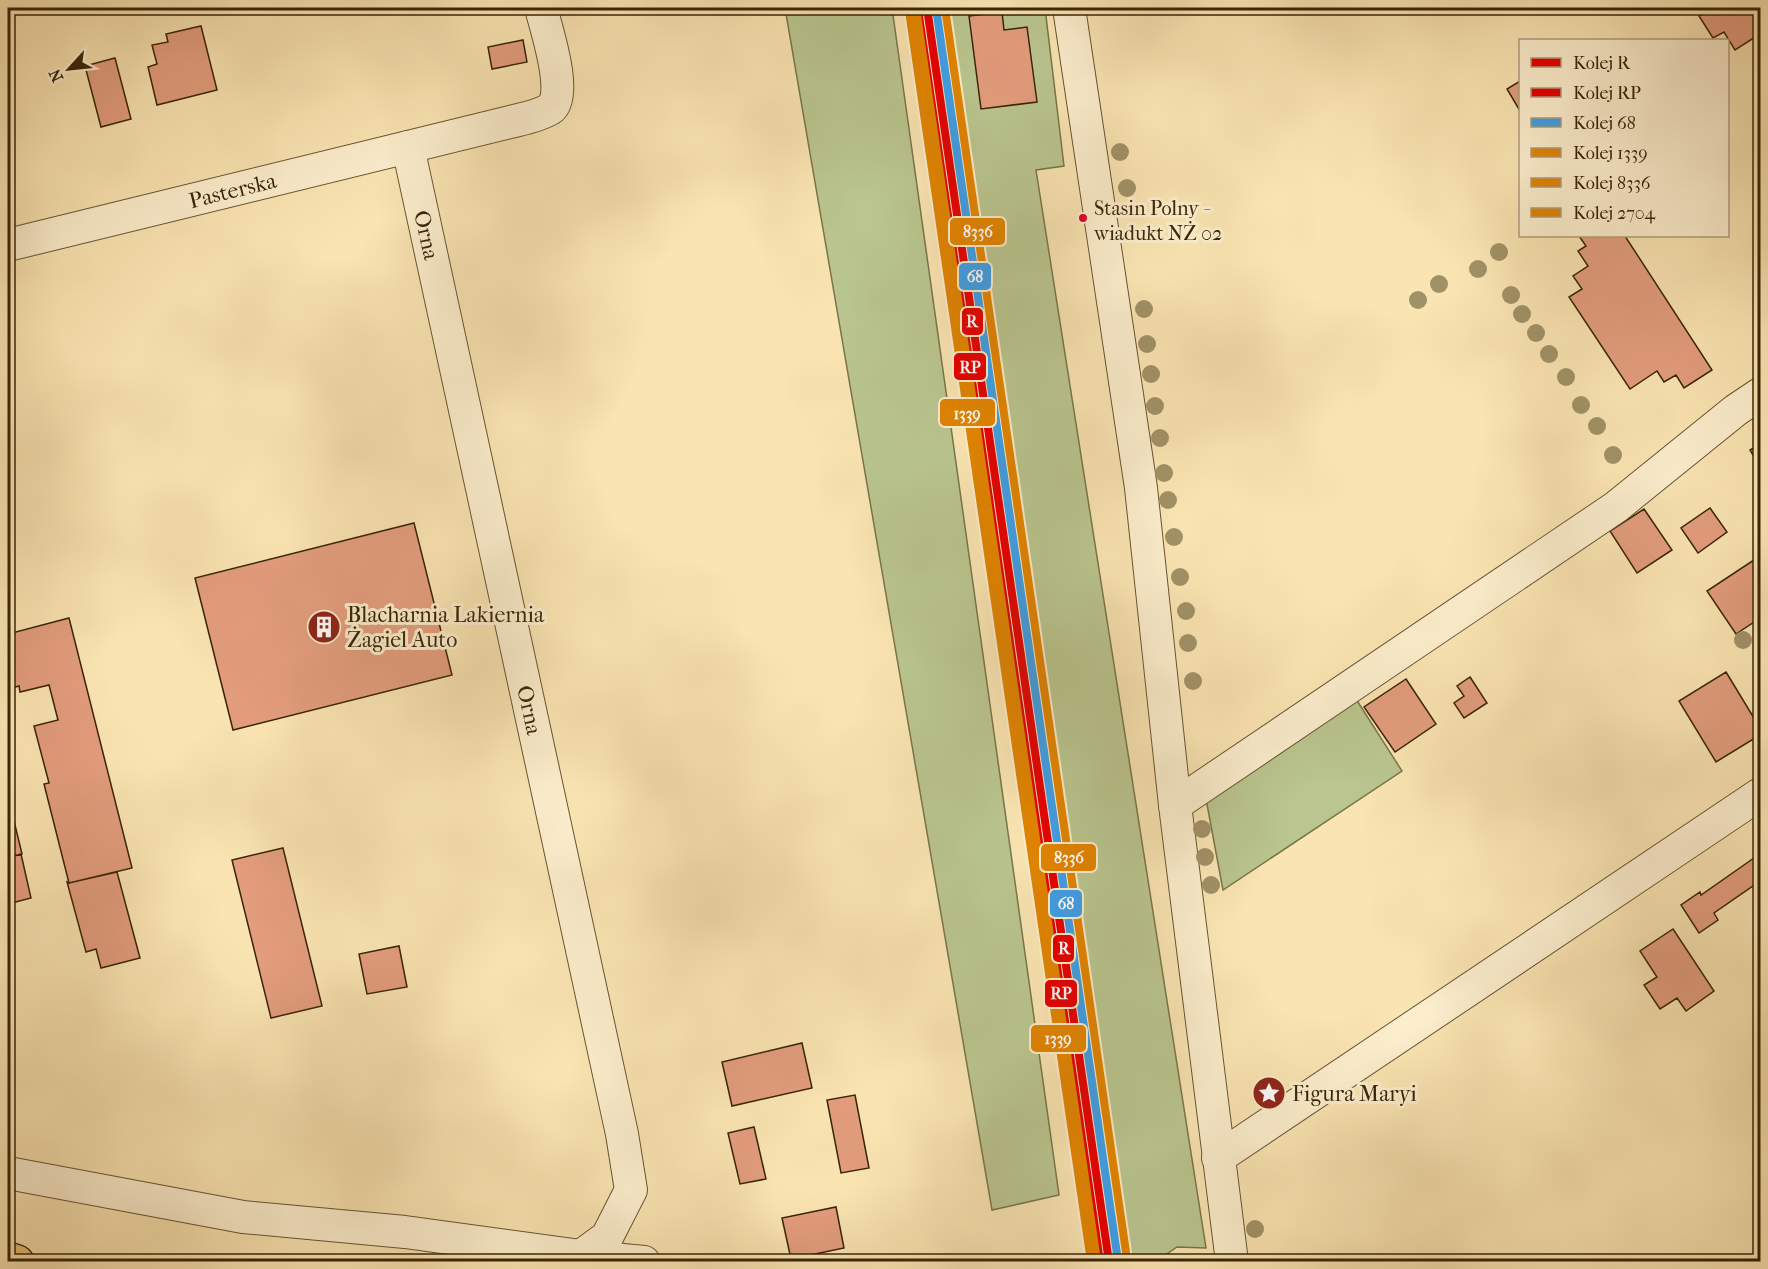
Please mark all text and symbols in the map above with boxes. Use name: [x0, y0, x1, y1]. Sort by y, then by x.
north arrow: [39, 39, 99, 99]
legend: [1519, 39, 1729, 237]
text: Kolej R: [1573, 53, 1631, 74]
text: N: [44, 65, 67, 85]
text: Kolej RP: [1573, 83, 1641, 104]
text: Kolej 68: [1573, 113, 1636, 134]
text: Kolej 1339: [1573, 143, 1648, 164]
street label: Pasterska: [186, 168, 280, 214]
text: Kolej 8336: [1573, 173, 1651, 194]
place label: Stasin Polny - wiadukt NŻ 02: [1093, 197, 1222, 245]
text: Kolej 2704: [1573, 203, 1656, 224]
street label: Orna: [408, 208, 444, 263]
marker: Stasin Polny - wiadukt NŻ 02: [1077, 212, 1089, 224]
line badge: 8336: [949, 217, 1006, 246]
text: 8336: [963, 222, 993, 242]
line badge: 68: [958, 262, 992, 291]
text: 68: [967, 267, 983, 286]
line badge: R: [961, 307, 984, 336]
text: R: [966, 312, 979, 331]
line badge: RP: [953, 352, 987, 381]
text: RP: [959, 358, 981, 377]
line badge: 1339: [939, 398, 996, 427]
text: 1339: [953, 404, 981, 424]
place label: Blacharnia Lakiernia Żagiel Auto: [347, 602, 545, 653]
building icon: Blacharnia Lakiernia Żagiel Auto: [306, 609, 342, 645]
street label: Orna: [511, 683, 547, 738]
line badge: 8336: [1040, 843, 1097, 872]
text: 8336: [1054, 848, 1084, 868]
line badge: 68: [1049, 889, 1083, 918]
text: 68: [1058, 894, 1074, 913]
line badge: R: [1052, 934, 1075, 963]
text: R: [1058, 939, 1071, 958]
line badge: RP: [1044, 979, 1078, 1008]
text: RP: [1050, 984, 1072, 1003]
line badge: 1339: [1030, 1024, 1087, 1053]
text: 1339: [1044, 1029, 1072, 1049]
place icon: Figura Maryi: [1251, 1075, 1287, 1111]
place label: Figura Maryi: [1292, 1081, 1417, 1107]

